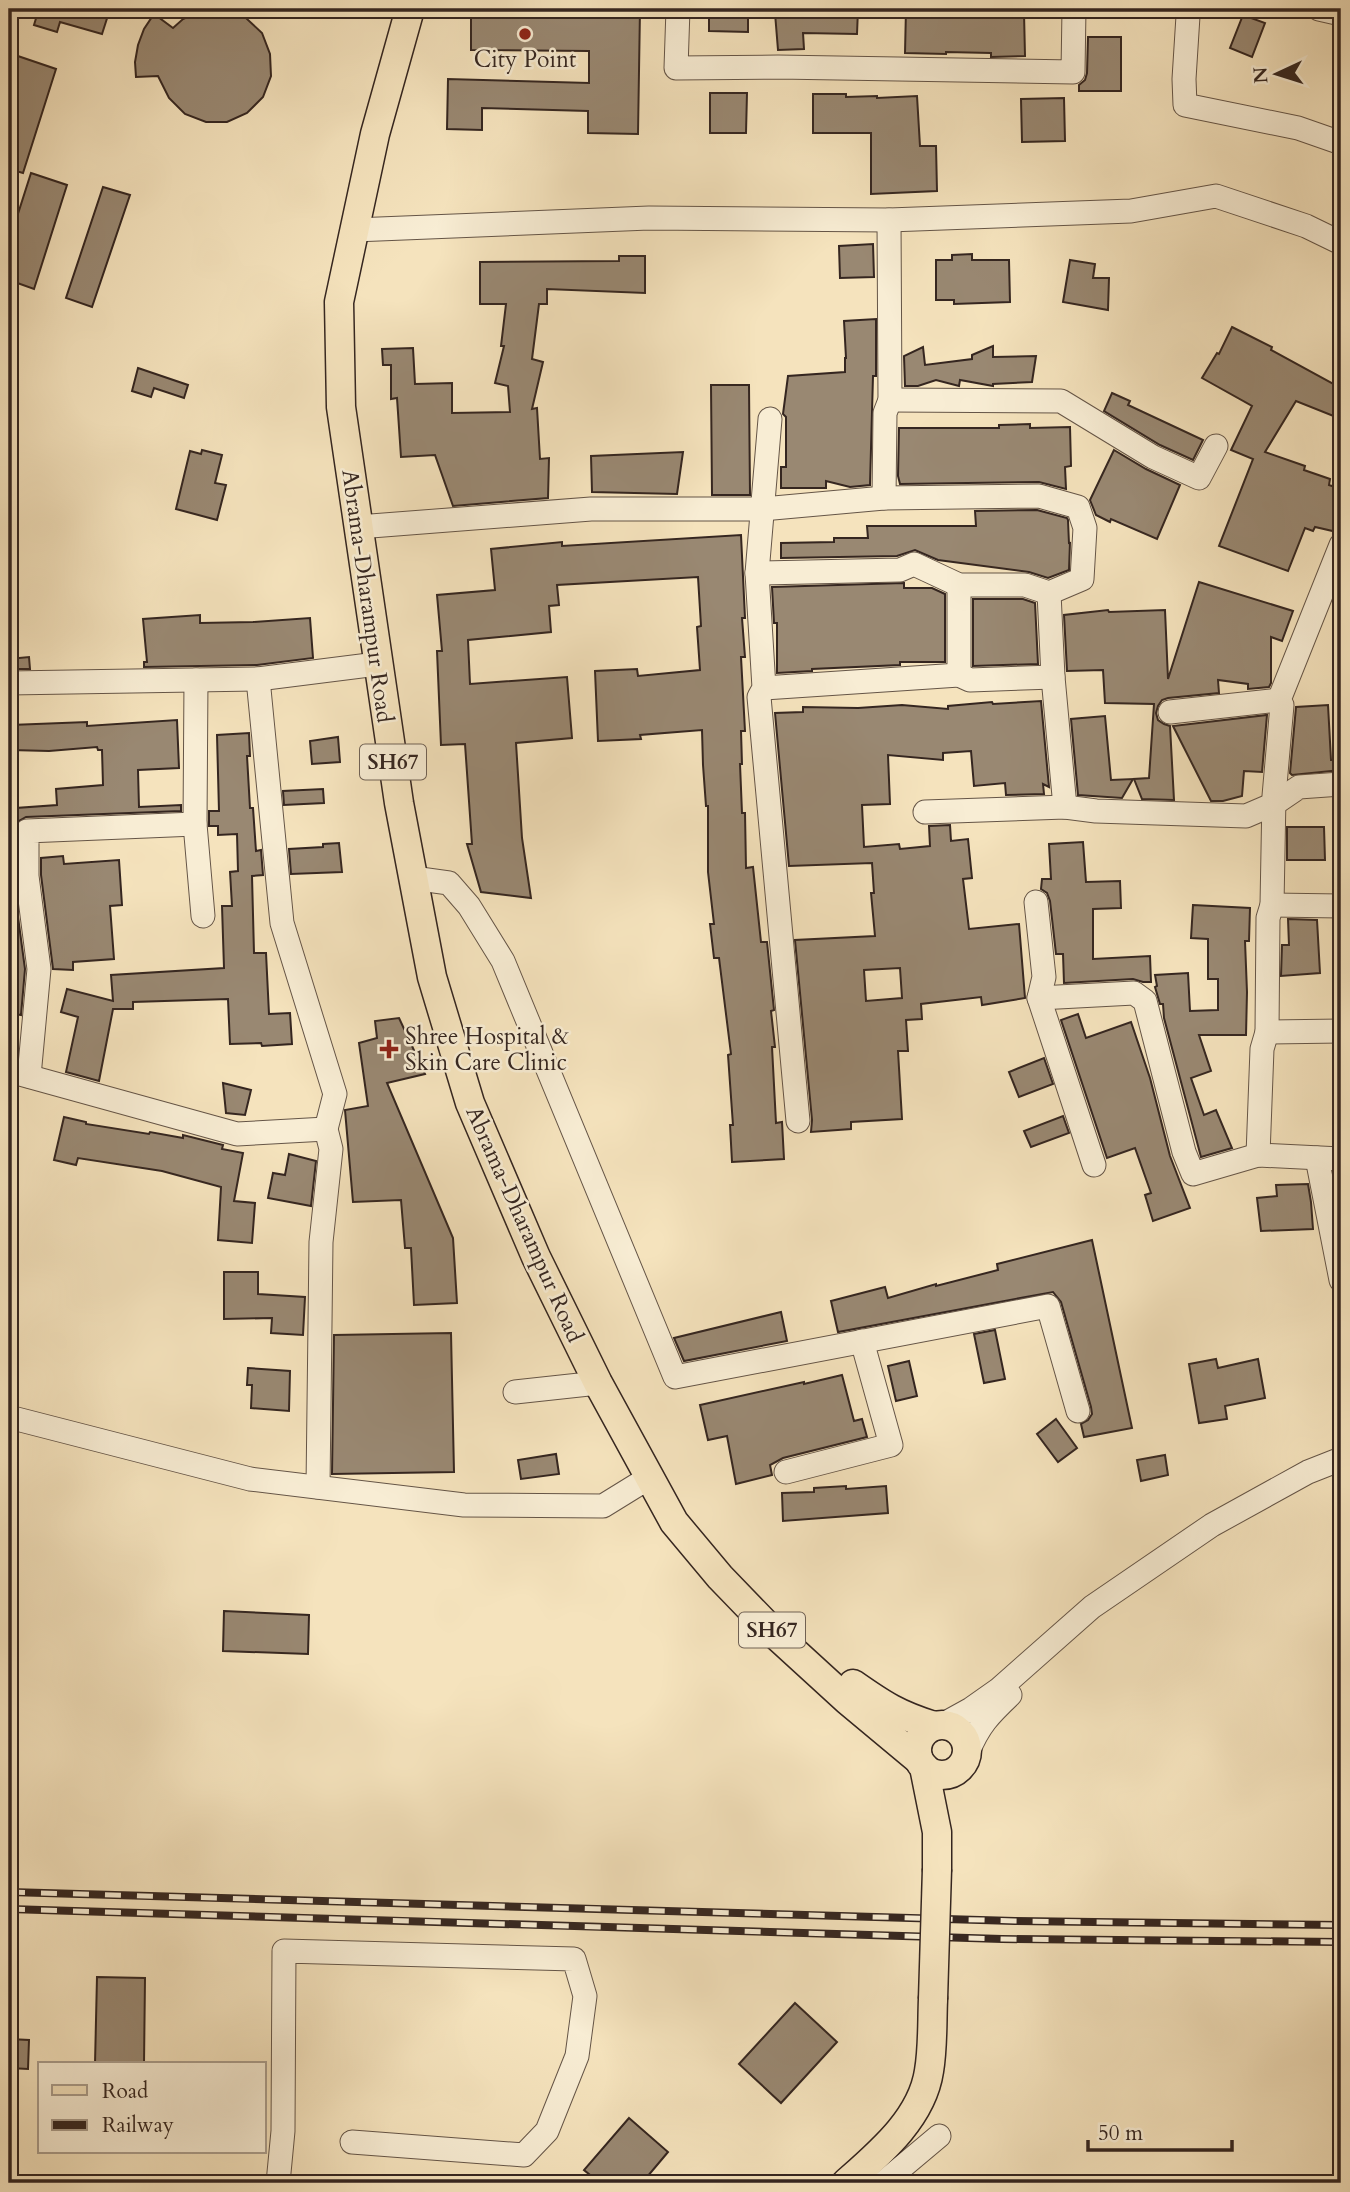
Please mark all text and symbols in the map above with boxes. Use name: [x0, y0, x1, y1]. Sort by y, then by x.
marker: City Point: [517, 26, 533, 42]
north arrow: [1242, 38, 1312, 108]
place label: City Point: [474, 44, 576, 75]
text: N: [1247, 65, 1275, 84]
street label: Abrama-Dharampur Road: [334, 467, 401, 726]
road number: SH67: [360, 744, 426, 780]
place label: Shree Hospital & Skin Care Clinic: [405, 1021, 569, 1078]
marker: Shree Hospital & Skin Care Clinic: [379, 1039, 399, 1059]
street label: Abrama-Dharampur Road: [458, 1101, 591, 1348]
road number: SH67: [739, 1612, 805, 1648]
legend: [38, 2062, 266, 2154]
text: Road: [102, 2077, 148, 2106]
scale bar: [1088, 2108, 1231, 2152]
text: Railway: [102, 2111, 174, 2140]
text: 50 m: [1098, 2119, 1143, 2148]

